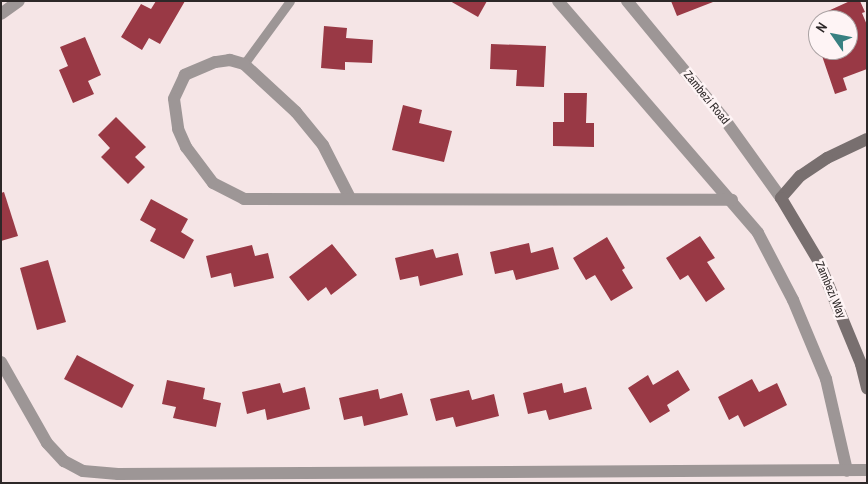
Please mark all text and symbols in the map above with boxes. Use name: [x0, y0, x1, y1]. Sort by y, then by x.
north arrow: [808, 10, 858, 60]
text: N: [811, 19, 831, 36]
street label: Zambezi Road: [680, 68, 732, 128]
street label: Zambezi Way: [812, 259, 848, 321]

